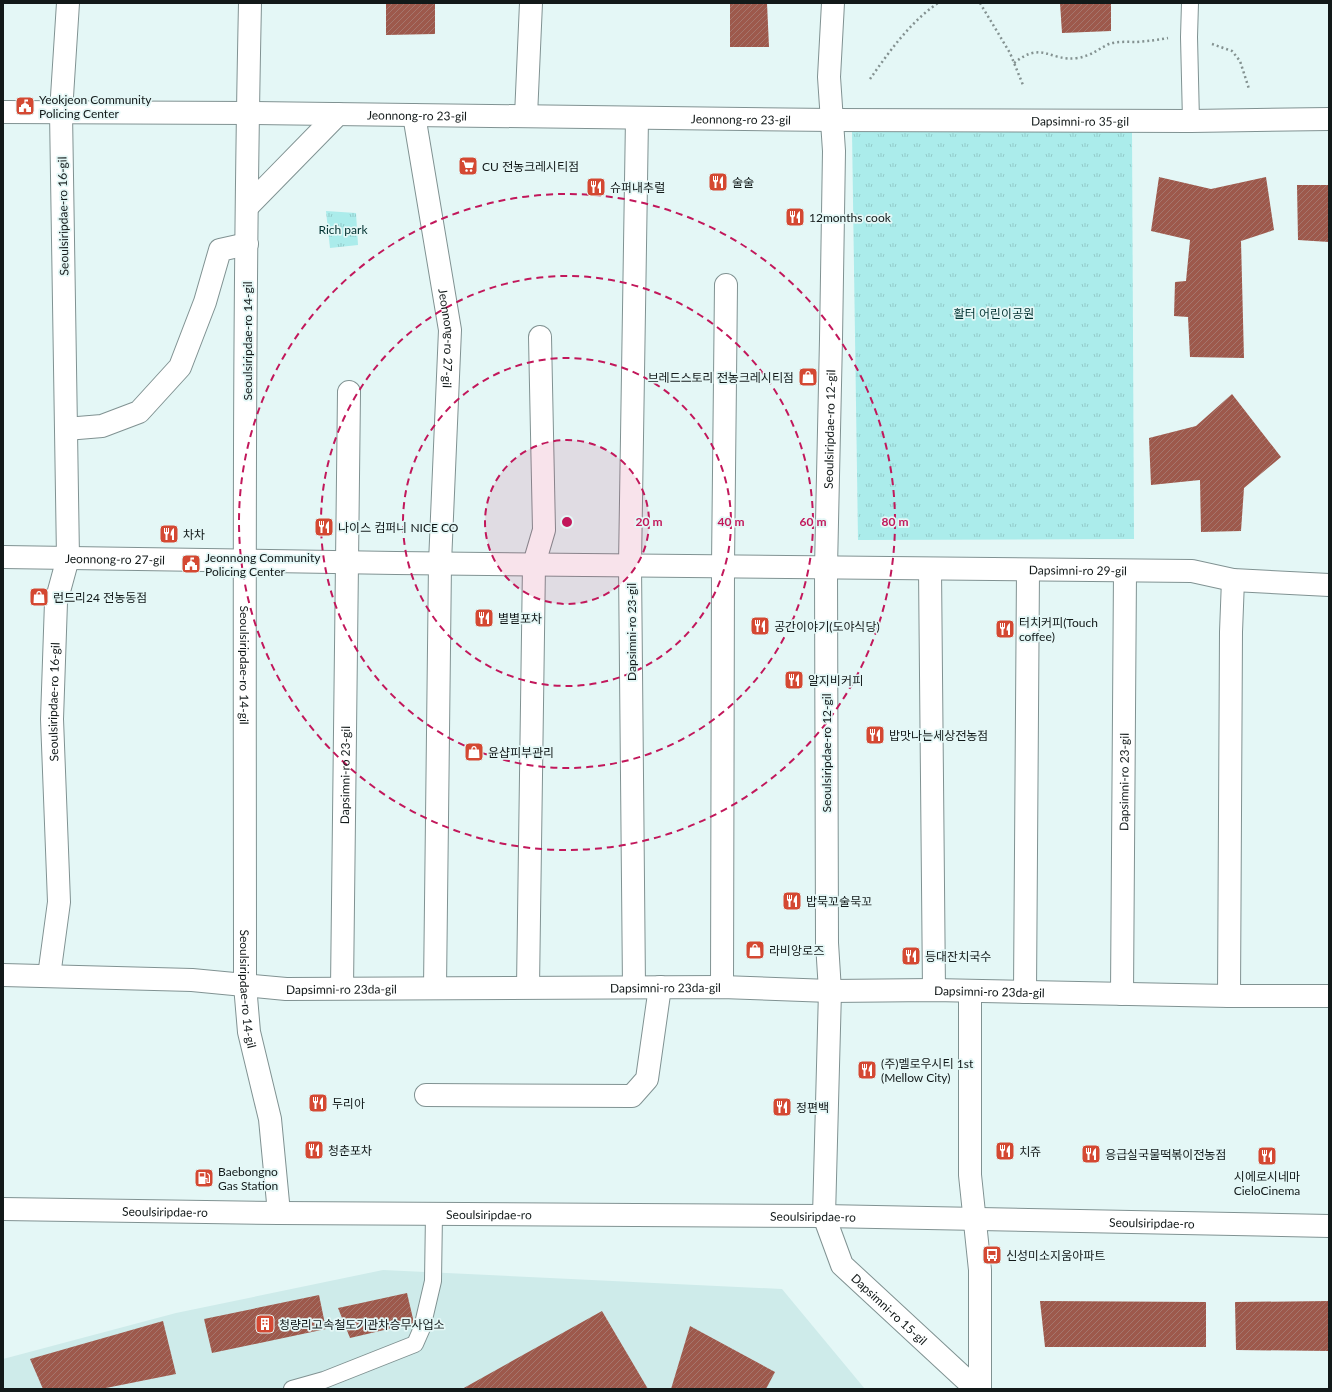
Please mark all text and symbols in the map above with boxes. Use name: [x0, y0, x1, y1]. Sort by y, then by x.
place label: Yeokjeon Community Policing Center: [39, 92, 152, 121]
public building icon: Yeokjeon Community Policing Center: [14, 95, 36, 117]
street label: Jeonnong-ro 23-gil: [367, 107, 467, 123]
street label: Jeonnong-ro 23-gil: [691, 111, 791, 127]
street label: Dapsimni-ro 35-gil: [1031, 113, 1129, 128]
supermarket icon: CU 전농크레시티점: [457, 155, 479, 177]
street label: Seoulsiripdae-ro 16-gil: [54, 156, 72, 276]
place label: CU 전농크레시티점: [482, 159, 579, 174]
restaurant icon: 술술: [707, 171, 729, 193]
place label: 술술: [732, 175, 754, 190]
restaurant icon: 슈퍼내추럴: [585, 176, 607, 198]
place label: 슈퍼내추럴: [610, 180, 665, 195]
restaurant icon: 12months cook: [784, 206, 806, 228]
place label: 12months cook: [809, 210, 892, 225]
park label: Rich park: [319, 222, 368, 237]
street label: Seoulsiripdae-ro 14-gil: [240, 282, 255, 401]
street label: Jeonnong-ro 27-gil: [436, 287, 458, 388]
park label: 활터 어린이공원: [954, 306, 1034, 321]
shop icon: 브레드스토리 전농크레시티점: [797, 366, 819, 388]
street label: Seoulsiripdae-ro 12-gil: [820, 369, 838, 489]
place label: 브레드스토리 전농크레시티점: [647, 370, 794, 385]
text: 20 m: [636, 514, 662, 529]
text: 40 m: [718, 514, 744, 529]
text: 60 m: [800, 514, 826, 529]
text: 80 m: [882, 514, 908, 529]
centre of rings: [560, 515, 574, 529]
restaurant icon: 나이스 컴퍼니 NICE CO: [313, 516, 335, 538]
place label: 나이스 컴퍼니 NICE CO: [338, 520, 459, 535]
restaurant icon: 차차: [158, 523, 180, 545]
place label: 차차: [183, 527, 205, 542]
street label: Jeonnong-ro 27-gil: [65, 550, 165, 567]
place label: Jeonnong Community Policing Center: [205, 550, 321, 579]
public building icon: Jeonnong Community Policing Center: [180, 553, 202, 575]
street label: Dapsimni-ro 29-gil: [1029, 562, 1127, 578]
street label: Dapsimni-ro 23-gil: [624, 583, 639, 681]
shop icon: 런드리24 전농동점: [28, 586, 50, 608]
place label: 런드리24 전농동점: [53, 590, 147, 605]
street label: Seoulsiripdae-ro 14-gil: [237, 605, 252, 725]
restaurant icon: 별별포차: [473, 607, 495, 629]
place label: 별별포차: [498, 611, 542, 626]
restaurant icon: 공간이야기(도야식당): [749, 615, 771, 637]
place label: 터치커피(Touch coffee): [1019, 615, 1098, 644]
restaurant icon: 터치커피(Touch coffee): [994, 618, 1016, 640]
place label: 공간이야기(도야식당): [774, 619, 880, 634]
street label: Seoulsiripdae-ro 16-gil: [44, 642, 62, 762]
restaurant icon: 알지비커피: [783, 669, 805, 691]
place label: 알지비커피: [808, 673, 863, 688]
street label: Seoulsiripdae-ro 12-gil: [819, 694, 834, 813]
restaurant icon: 밥맛나는세상전농점: [864, 724, 886, 746]
street label: Dapsimni-ro 23-gil: [336, 726, 353, 824]
place label: 밥맛나는세상전농점: [889, 728, 988, 743]
street label: Dapsimni-ro 23-gil: [1116, 733, 1131, 831]
shop icon: 윤샵피부관리: [463, 741, 485, 763]
place label: 윤샵피부관리: [488, 745, 554, 760]
restaurant icon: 밥묵꼬술묵꼬: [781, 890, 803, 912]
place label: 밥묵꼬술묵꼬: [806, 894, 872, 909]
street label: Seoulsiripdae-ro 14-gil: [237, 929, 260, 1050]
shop icon: 라비앙로즈: [744, 939, 766, 961]
place label: 라비앙로즈: [769, 943, 824, 958]
restaurant icon: 등대잔치국수: [900, 945, 922, 967]
place label: 등대잔치국수: [925, 949, 991, 964]
street label: Dapsimni-ro 23da-gil: [610, 980, 721, 995]
street label: Dapsimni-ro 23da-gil: [286, 981, 397, 996]
street label: Dapsimni-ro 23da-gil: [934, 983, 1045, 1000]
place label: (주)멜로우시티 1st (Mellow City): [881, 1056, 974, 1085]
restaurant icon: (주)멜로우시티 1st (Mellow City): [856, 1059, 878, 1081]
restaurant icon: 두리아: [307, 1092, 329, 1114]
place label: 두리아: [332, 1096, 365, 1111]
restaurant icon: 정편백: [771, 1096, 793, 1118]
place label: 정편백: [796, 1100, 829, 1115]
restaurant icon: 청춘포차: [303, 1139, 325, 1161]
restaurant icon: 치쥬: [994, 1140, 1016, 1162]
place label: 청춘포차: [328, 1143, 372, 1158]
restaurant icon: 응급실국물떡볶이전농점: [1080, 1143, 1102, 1165]
place label: 치쥬: [1019, 1144, 1041, 1159]
restaurant icon: 시에로시네마 CieloCinema: [1256, 1145, 1278, 1167]
place label: 응급실국물떡볶이전농점: [1105, 1147, 1226, 1162]
place label: Baebongno Gas Station: [218, 1164, 278, 1193]
fuel station icon: Baebongno Gas Station: [193, 1167, 215, 1189]
place label: 시에로시네마 CieloCinema: [1234, 1169, 1300, 1198]
street label: Seoulsiripdae-ro: [122, 1203, 208, 1219]
street label: Seoulsiripdae-ro: [446, 1206, 532, 1222]
street label: Seoulsiripdae-ro: [770, 1208, 856, 1224]
street label: Seoulsiripdae-ro: [1109, 1214, 1195, 1231]
bus stop icon: 신성미소지움아파트: [981, 1244, 1003, 1266]
place label: 신성미소지움아파트: [1006, 1248, 1105, 1263]
street label: Dapsimni-ro 15-gil: [848, 1270, 931, 1348]
building icon: 청량리고속철도기관차승무사업소: [254, 1313, 276, 1335]
place label: 청량리고속철도기관차승무사업소: [279, 1317, 445, 1332]

